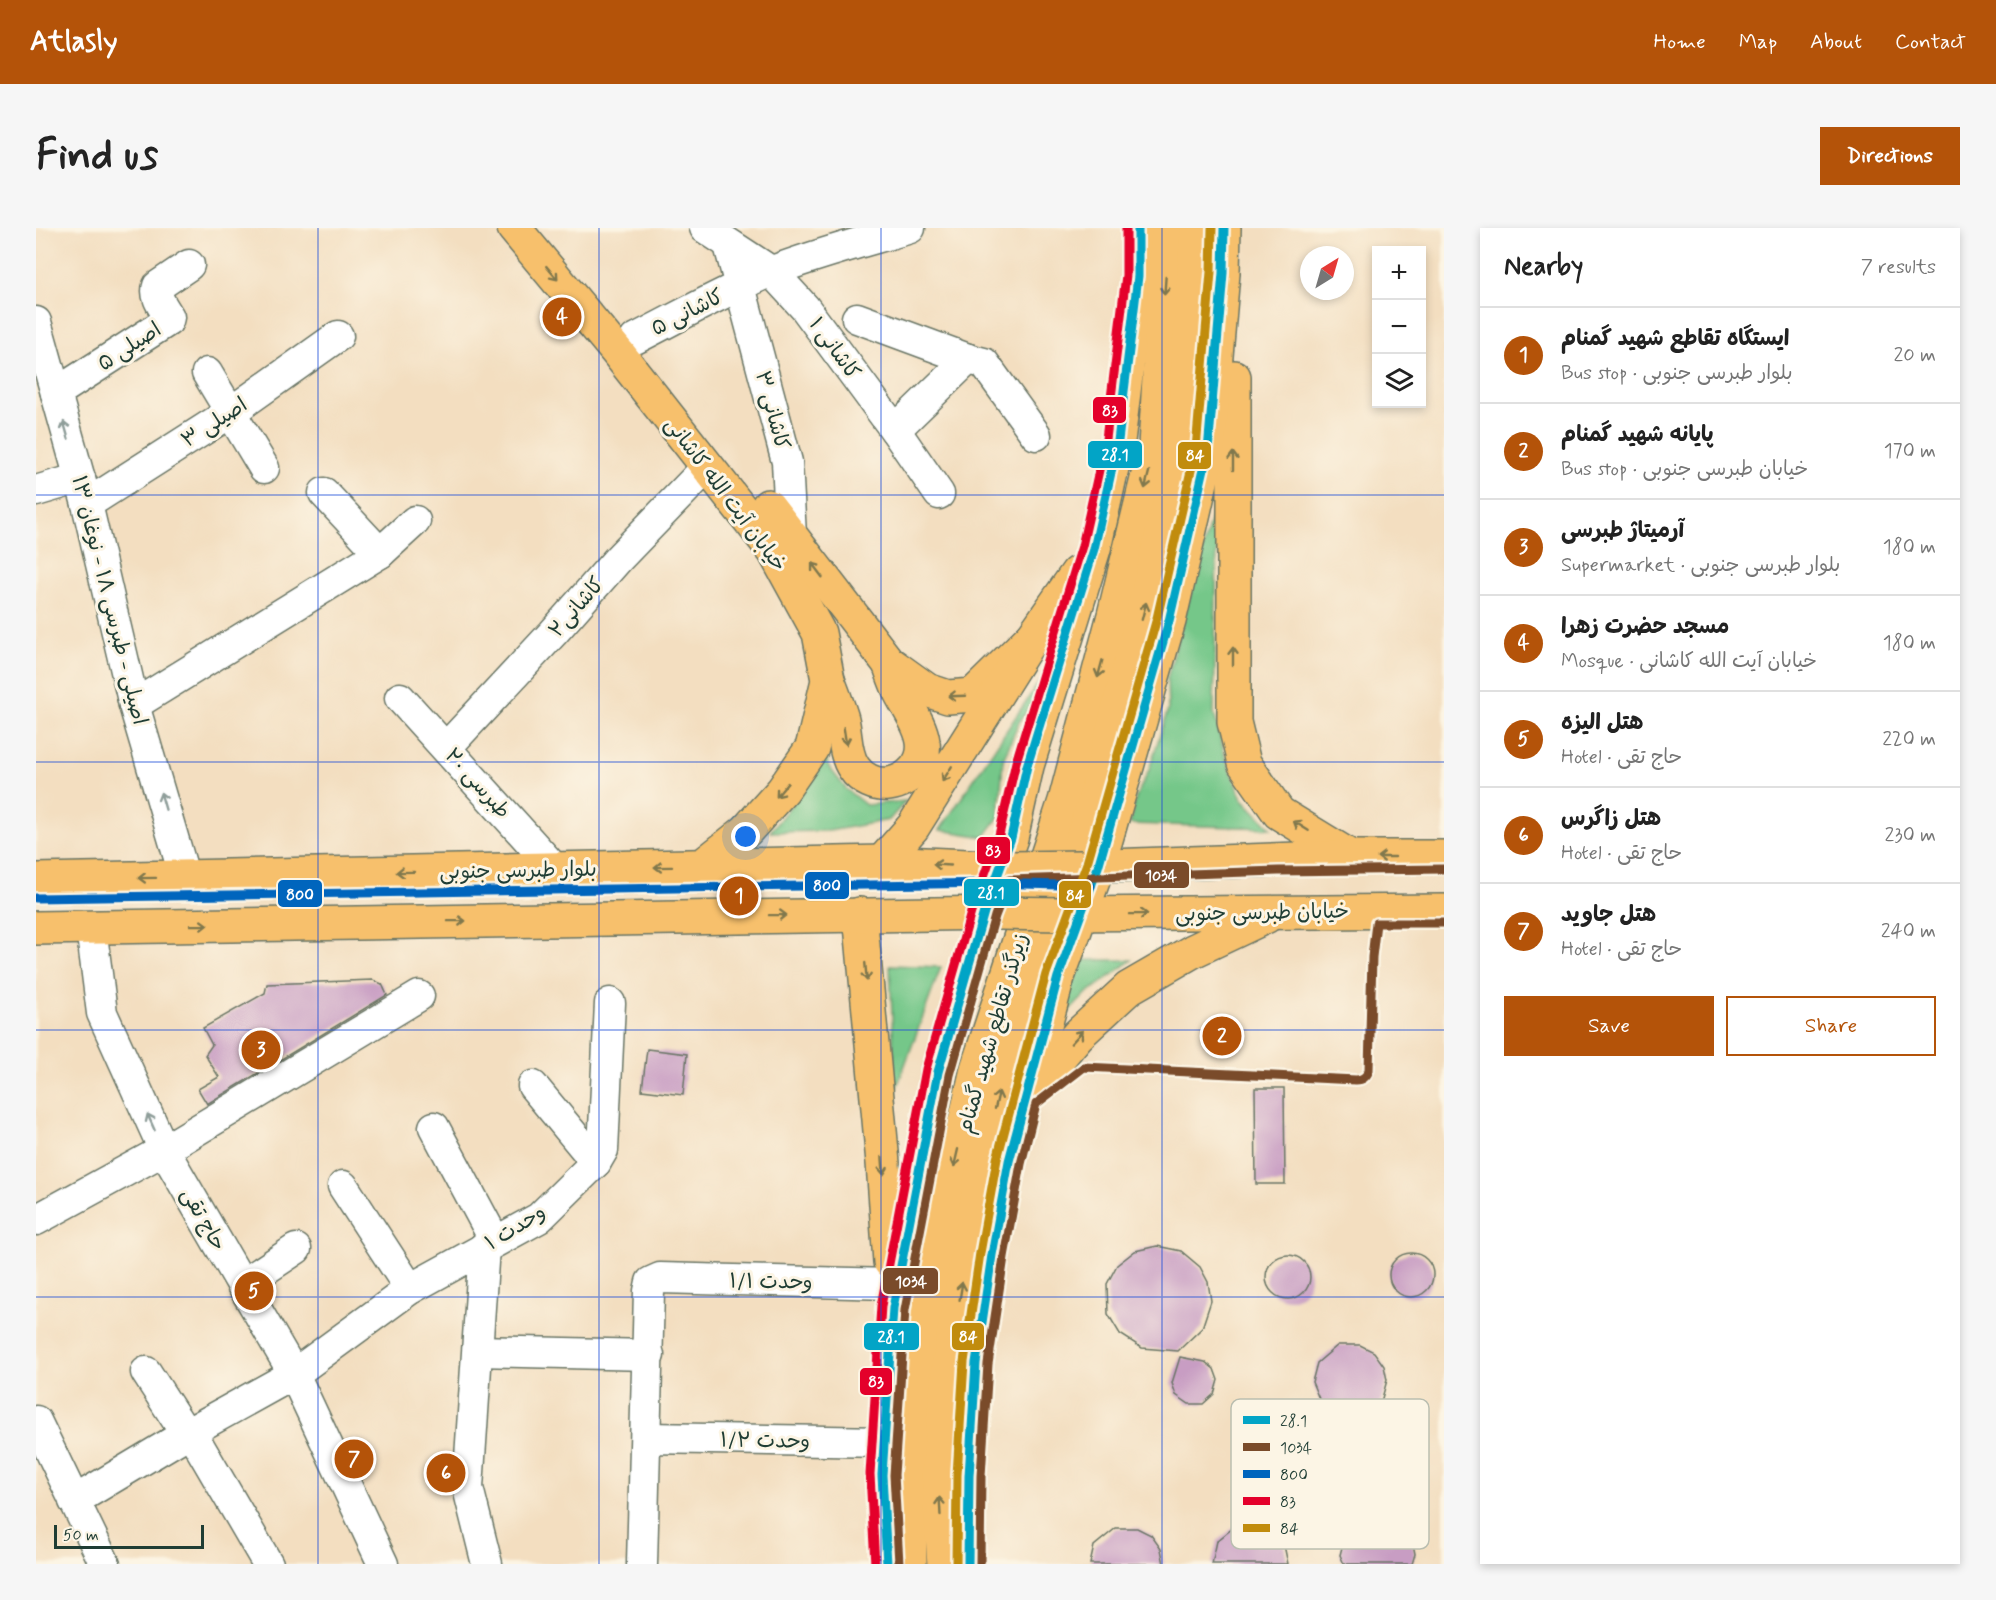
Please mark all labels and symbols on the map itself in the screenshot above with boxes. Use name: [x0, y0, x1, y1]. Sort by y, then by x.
north arrow: [1300, 246, 1354, 300]
one-way arrow: [545, 265, 558, 281]
one-way arrow: [1160, 276, 1171, 296]
street label: کاشانی ۵: [647, 283, 728, 343]
pin: 4: [542, 294, 582, 340]
street label: کاشانی ۱: [802, 312, 866, 385]
street label: اصیلی ۵: [92, 316, 167, 378]
street label: کاشانی ۳: [748, 368, 796, 453]
street label: اصیلی ۳: [176, 391, 253, 455]
line badge: 83: [1092, 396, 1127, 424]
text: 83: [1102, 401, 1118, 422]
street label: خیابان آیت الله کاشانی: [658, 412, 793, 578]
one-way arrow: [60, 421, 71, 440]
line badge: 28.1: [1087, 440, 1143, 469]
line badge: 84: [1177, 441, 1212, 470]
text: 28.1: [1101, 445, 1129, 466]
text: 84: [1186, 446, 1205, 467]
one-way arrow: [1227, 451, 1239, 471]
one-way arrow: [1140, 470, 1152, 489]
street label: اصیلی - طبرسی ۱۸ - نوغان ۱۳: [64, 473, 154, 728]
one-way arrow: [811, 562, 824, 578]
street label: کاشانی۲: [543, 571, 611, 644]
one-way arrow: [1138, 602, 1150, 621]
one-way arrow: [1227, 646, 1239, 666]
one-way arrow: [1094, 660, 1105, 679]
one-way arrow: [947, 691, 967, 702]
one-way arrow: [840, 726, 851, 745]
street label: طبرسی ۲۰: [438, 742, 516, 825]
one-way arrow: [940, 765, 952, 782]
one-way arrow: [776, 782, 789, 798]
one-way arrow: [157, 792, 168, 811]
one-way arrow: [1293, 820, 1310, 832]
your location: [731, 822, 760, 851]
line badge: 83: [976, 836, 1011, 865]
text: 83: [985, 841, 1001, 862]
one-way arrow: [1376, 851, 1396, 863]
street label: بلوار طبرسی جنوبی: [439, 856, 597, 886]
one-way arrow: [933, 860, 953, 871]
one-way arrow: [654, 861, 674, 872]
line badge: 1034: [1133, 861, 1190, 889]
one-way arrow: [396, 866, 416, 878]
text: 1034: [1145, 866, 1178, 887]
line badge: 800: [804, 871, 850, 900]
one-way arrow: [138, 872, 158, 884]
pin: 1: [720, 874, 758, 918]
text: 800: [813, 876, 841, 897]
line badge: 28.1: [963, 878, 1020, 907]
line badge: 800: [277, 879, 323, 908]
line badge: 84: [1058, 880, 1092, 909]
text: 28.1: [977, 883, 1005, 904]
text: 800: [286, 885, 314, 906]
text: 84: [1066, 886, 1085, 907]
street label: خیابان طبرسی جنوبی: [1175, 897, 1349, 929]
one-way arrow: [1129, 908, 1149, 919]
one-way arrow: [768, 909, 788, 921]
one-way arrow: [447, 915, 467, 927]
one-way arrow: [189, 919, 209, 931]
street label: زیرگذر تقاطع شهید گمنام: [951, 930, 1036, 1137]
one-way arrow: [861, 962, 872, 981]
pin: 2: [1202, 1014, 1242, 1058]
pin: 3: [242, 1028, 280, 1072]
one-way arrow: [1070, 1030, 1084, 1045]
one-way arrow: [992, 1090, 1004, 1109]
one-way arrow: [145, 1114, 157, 1132]
one-way arrow: [950, 1148, 961, 1168]
one-way arrow: [878, 1156, 889, 1176]
street label: حاج تقی: [174, 1183, 232, 1256]
street label: وحدت ۱: [480, 1198, 551, 1257]
street label: وحدت ۱/۱: [729, 1267, 813, 1297]
line badge: 1034: [882, 1267, 939, 1295]
pin: 5: [234, 1268, 274, 1314]
text: 1034: [895, 1272, 928, 1293]
one-way arrow: [955, 1282, 966, 1301]
line badge: 28.1: [863, 1322, 920, 1351]
line badge: 84: [951, 1322, 985, 1351]
text: 28.1: [877, 1327, 905, 1348]
text: 84: [959, 1327, 978, 1348]
line badge: 83: [859, 1367, 893, 1396]
text: 83: [868, 1372, 884, 1393]
legend: [1231, 1399, 1429, 1549]
text: 28.1: [1280, 1411, 1307, 1432]
street label: وحدت ۱/۲: [720, 1426, 810, 1456]
pin: 7: [334, 1436, 374, 1482]
text: 1034: [1280, 1438, 1312, 1459]
pin: 6: [426, 1450, 466, 1496]
text: 800: [1280, 1465, 1308, 1486]
text: 83: [1280, 1492, 1296, 1513]
one-way arrow: [935, 1496, 946, 1516]
text: 84: [1280, 1519, 1299, 1540]
scale bar: [54, 1522, 204, 1550]

